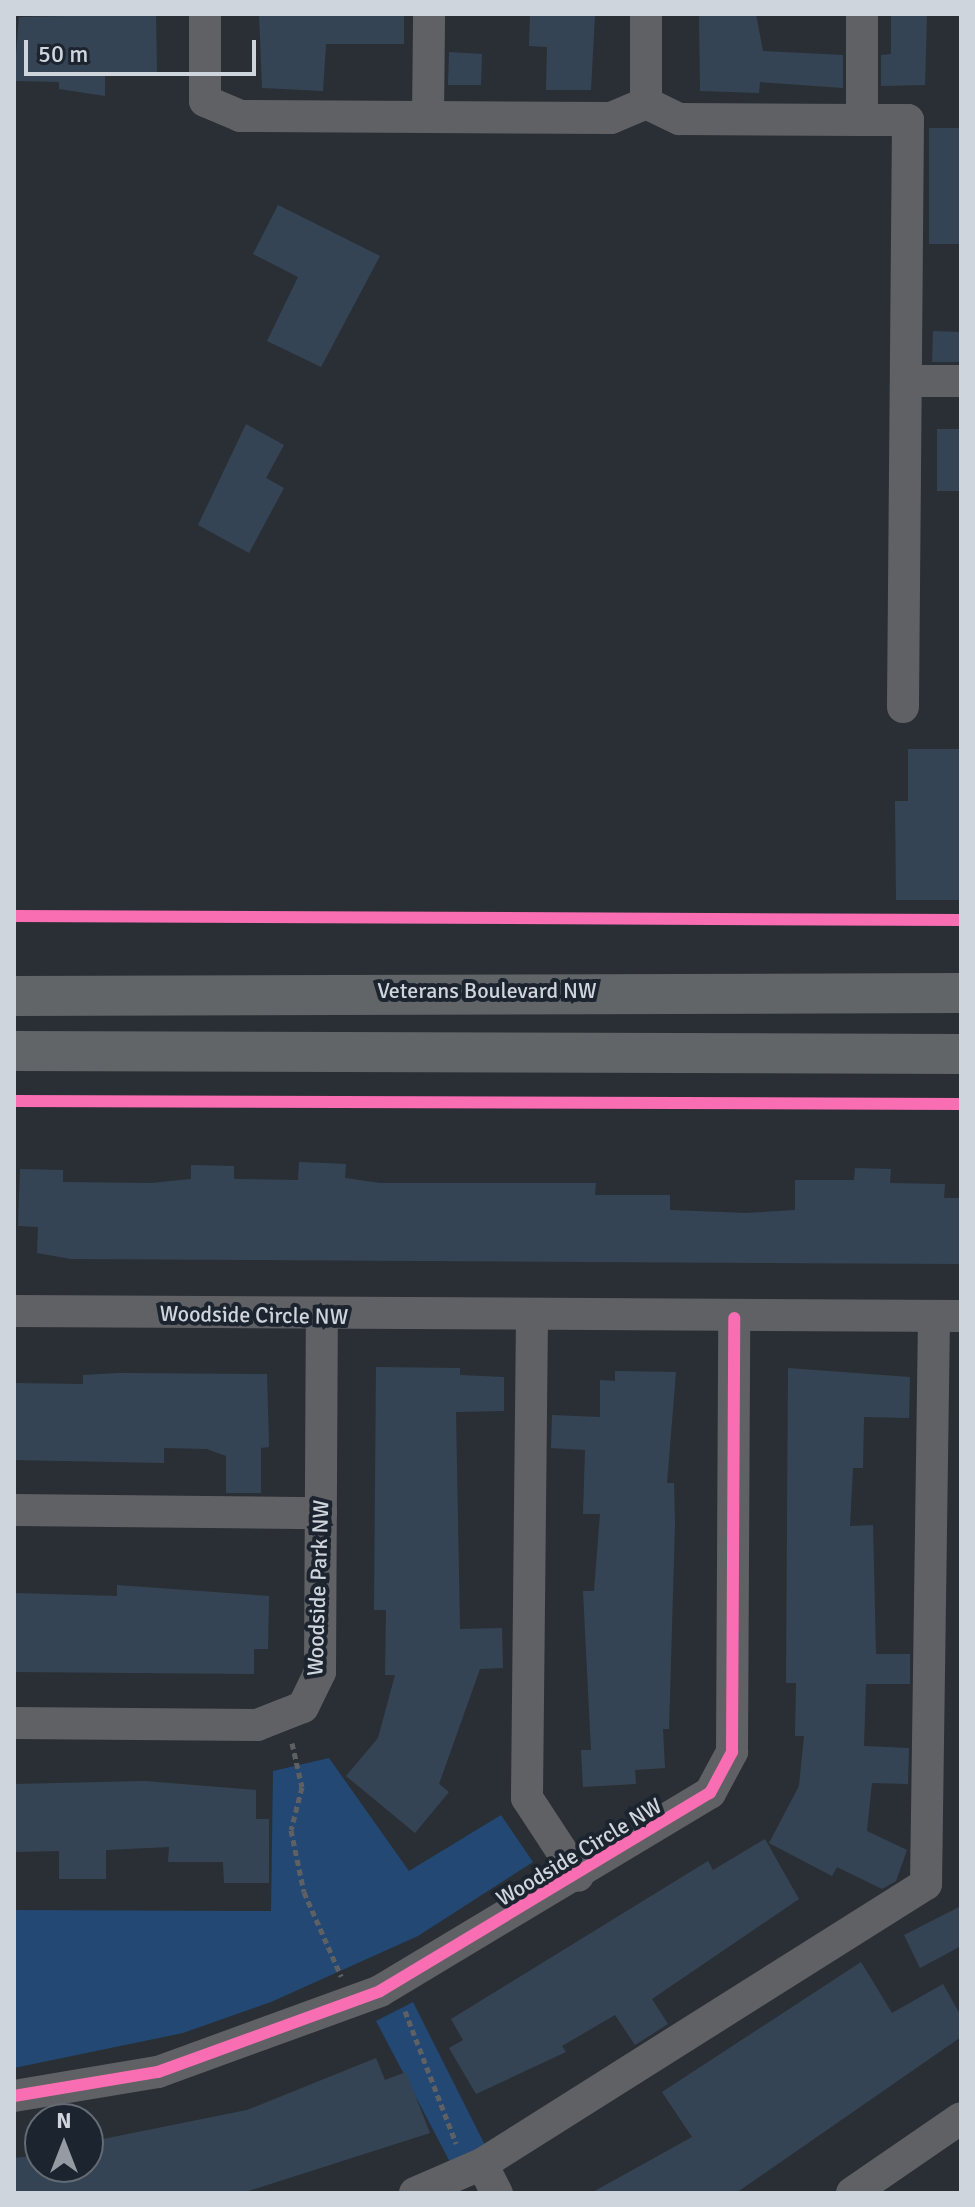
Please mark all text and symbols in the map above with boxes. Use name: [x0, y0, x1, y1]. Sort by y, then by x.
scale bar: [28, 24, 260, 74]
text: 50 m: [38, 39, 88, 69]
street label: Veterans Boulevard NW: [377, 978, 597, 1004]
street label: Woodside Circle NW: [160, 1300, 348, 1330]
street label: Woodside Park NW: [302, 1499, 334, 1677]
street label: Woodside Circle NW: [491, 1792, 667, 1912]
north arrow: [24, 2103, 104, 2183]
text: N: [56, 2107, 72, 2134]

